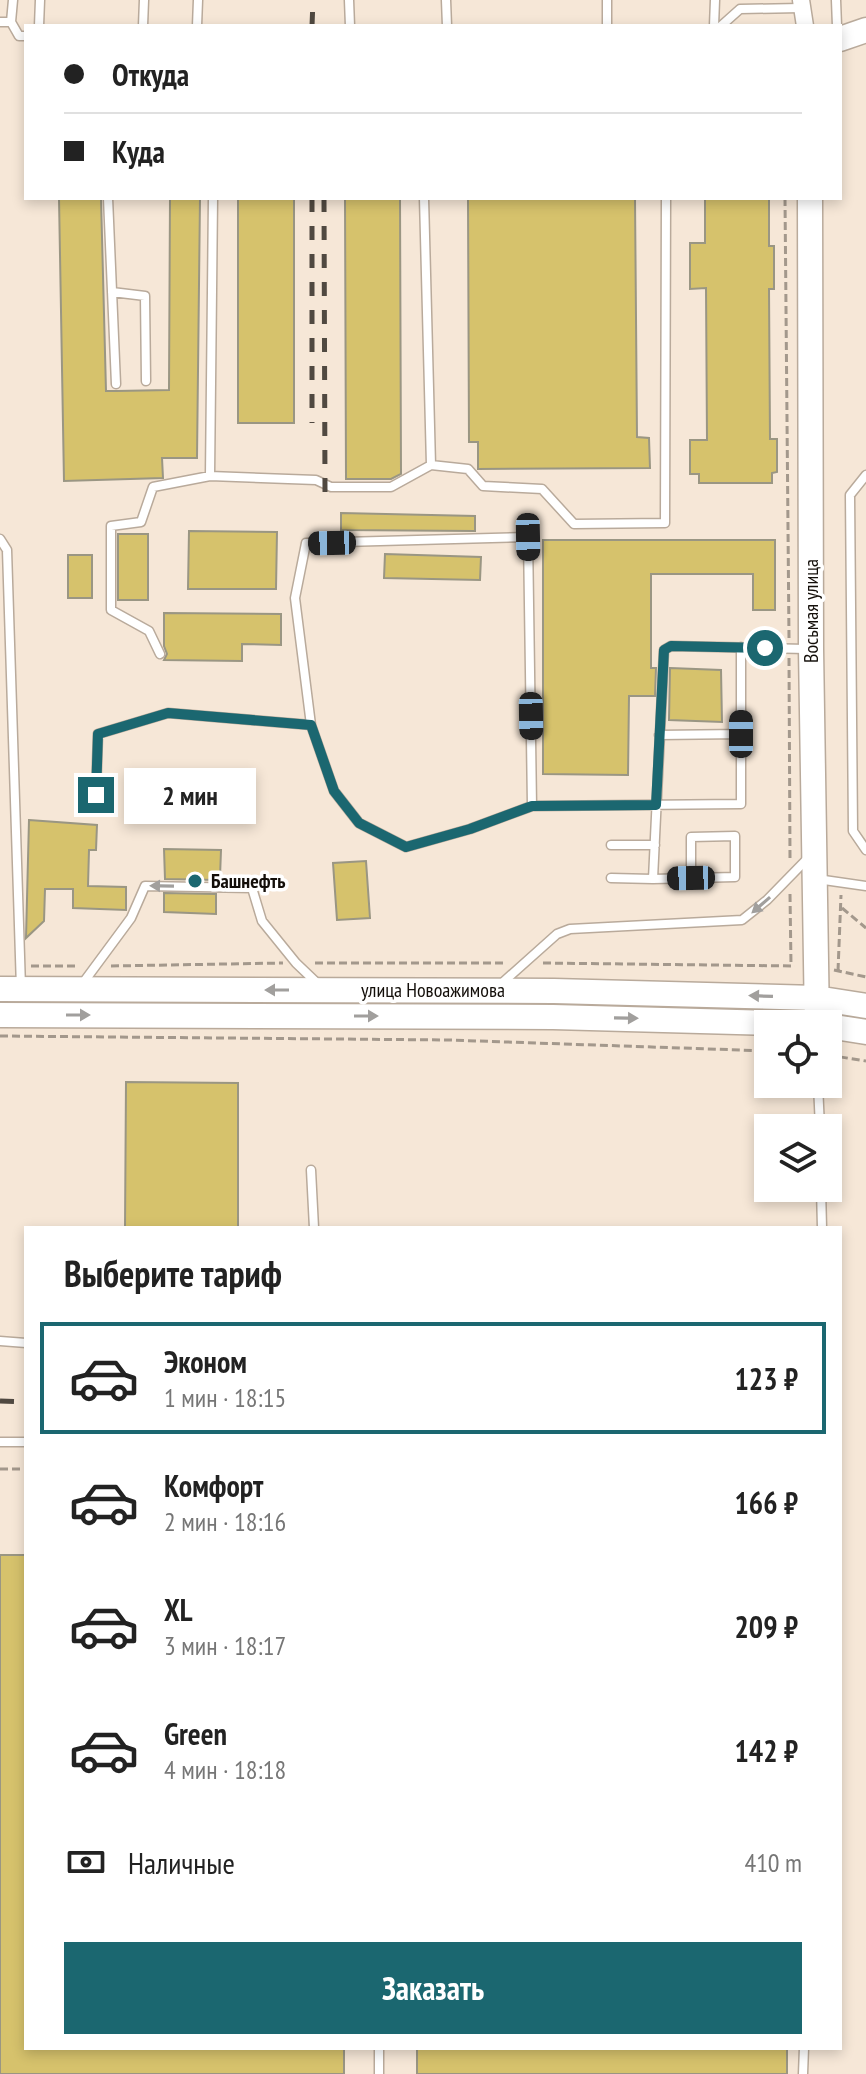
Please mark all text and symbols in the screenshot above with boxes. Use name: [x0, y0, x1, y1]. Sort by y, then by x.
text: Откуда: [112, 55, 189, 94]
text: Куда: [112, 132, 165, 171]
car: [516, 513, 540, 561]
car: [308, 531, 356, 555]
street label: Восьмая улица: [798, 559, 824, 663]
route start: [747, 630, 783, 666]
car: [519, 692, 543, 740]
car: [729, 710, 753, 758]
callout: 2 мин: [124, 767, 256, 823]
route end: [78, 777, 114, 813]
text: 2 мин: [162, 779, 218, 812]
car: [667, 866, 715, 890]
place label: Башнефть: [211, 868, 285, 894]
marker: Башнефть: [186, 872, 204, 890]
one-way arrow: [149, 880, 174, 892]
one-way arrow: [751, 896, 771, 913]
street label: улица Новоажимова: [361, 977, 505, 1003]
one-way arrow: [264, 983, 289, 996]
one-way arrow: [748, 989, 773, 1002]
one-way arrow: [66, 1009, 91, 1021]
one-way arrow: [354, 1010, 379, 1022]
map controls: [754, 1010, 842, 1202]
button: locate: [754, 1010, 842, 1098]
one-way arrow: [614, 1012, 639, 1025]
button: layers: [754, 1114, 842, 1202]
text: Выберите тариф: [64, 1250, 282, 1297]
icon: car: [68, 1342, 140, 1414]
text: Эконом: [164, 1342, 247, 1381]
text: 123 ₽: [734, 1359, 798, 1398]
text: 1 мин · 18:15: [164, 1381, 286, 1414]
icon: car: [68, 1466, 140, 1538]
text: Комфорт: [164, 1466, 263, 1505]
text: 166 ₽: [734, 1483, 798, 1522]
text: 2 мин · 18:16: [164, 1505, 286, 1538]
icon: car: [68, 1590, 140, 1662]
text: XL: [164, 1590, 193, 1629]
text: 209 ₽: [734, 1607, 798, 1646]
text: 3 мин · 18:17: [164, 1629, 286, 1662]
icon: car: [68, 1714, 140, 1786]
text: Green: [164, 1714, 227, 1753]
text: 142 ₽: [734, 1731, 798, 1770]
text: 4 мин · 18:18: [164, 1753, 286, 1786]
icon: cash: [64, 1840, 108, 1884]
text: Наличные: [128, 1843, 235, 1882]
text: 410 m: [744, 1846, 802, 1879]
button: Заказать: [64, 1942, 802, 2034]

